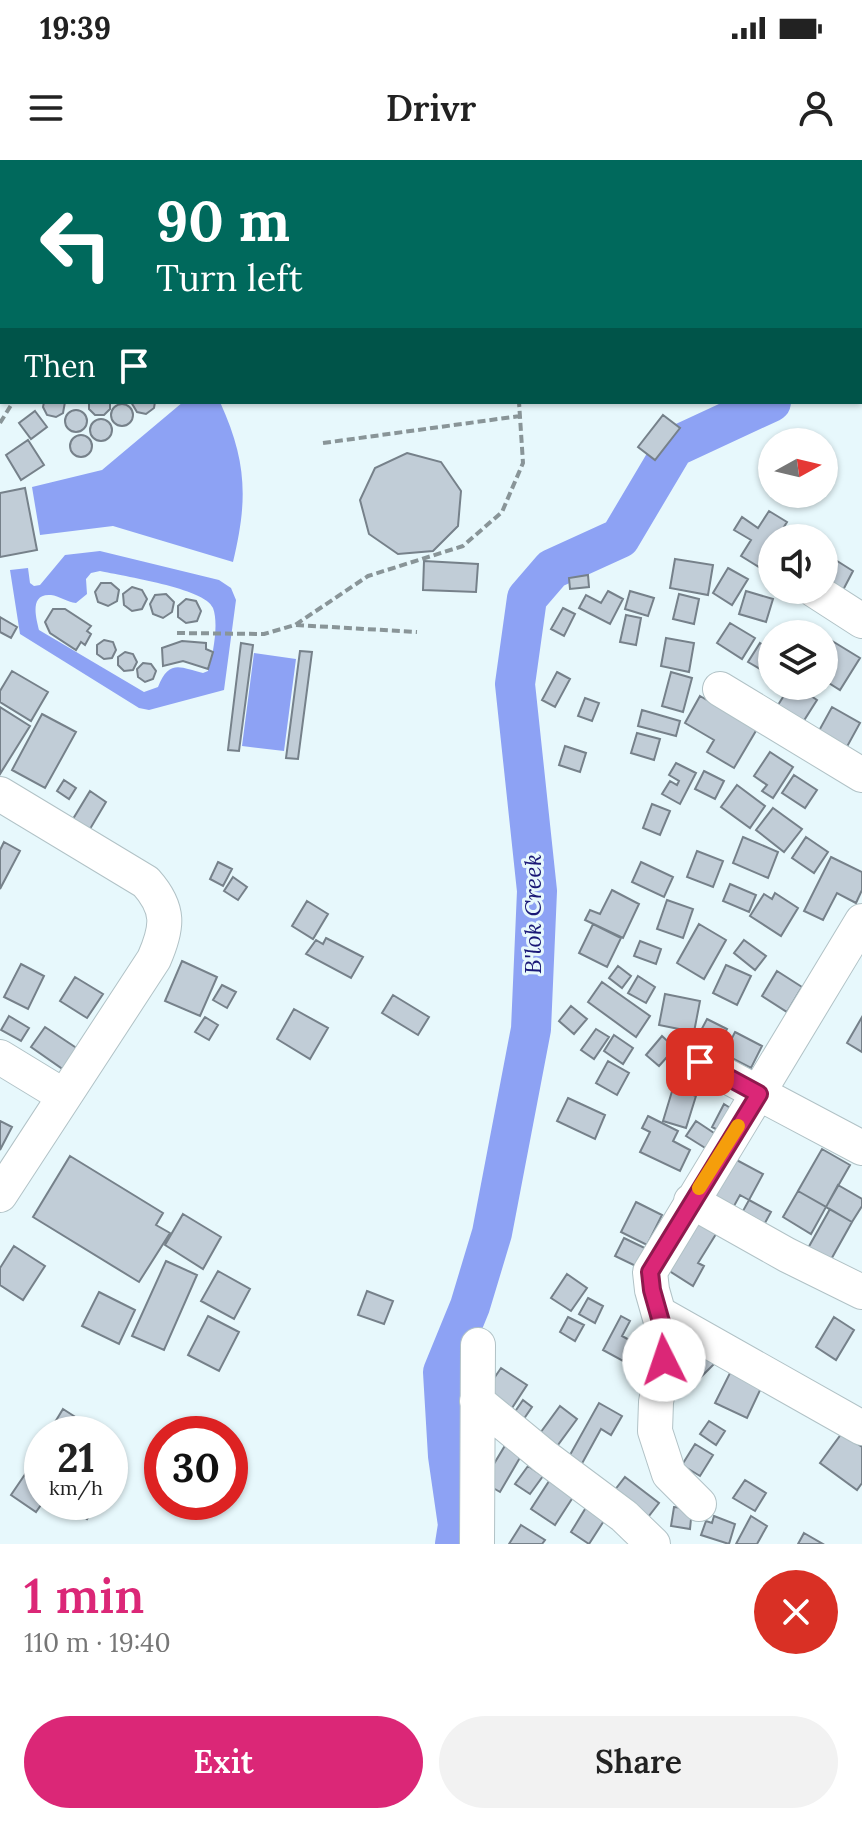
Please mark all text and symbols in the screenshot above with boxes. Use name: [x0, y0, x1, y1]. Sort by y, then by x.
text: 19:39: [40, 9, 111, 47]
text: Drivr: [386, 85, 476, 131]
icon: menu: [24, 86, 68, 130]
icon: person: [794, 86, 838, 130]
text: 90 m: [156, 185, 290, 256]
icon: left: [24, 192, 128, 296]
text: Turn left: [156, 255, 303, 301]
icon: arrive: [112, 344, 156, 388]
text: Then: [24, 347, 96, 385]
north arrow: [758, 428, 838, 508]
map controls: [758, 428, 838, 700]
button: sound: [758, 524, 838, 604]
button: layers: [758, 620, 838, 700]
water label: B'lok Creek: [517, 854, 548, 974]
pin: [666, 1028, 734, 1096]
icon: arrive: [678, 1040, 722, 1084]
position arrow: [622, 1318, 706, 1402]
speed limit sign: 30: [144, 1416, 248, 1520]
text: 21: [57, 1432, 95, 1483]
text: km/h: [49, 1475, 103, 1500]
text: 1 min: [24, 1565, 144, 1626]
button: close: [754, 1570, 838, 1654]
text: 110 m · 19:40: [24, 1626, 171, 1659]
button: Exit: [24, 1716, 423, 1808]
button: Share: [439, 1716, 838, 1808]

